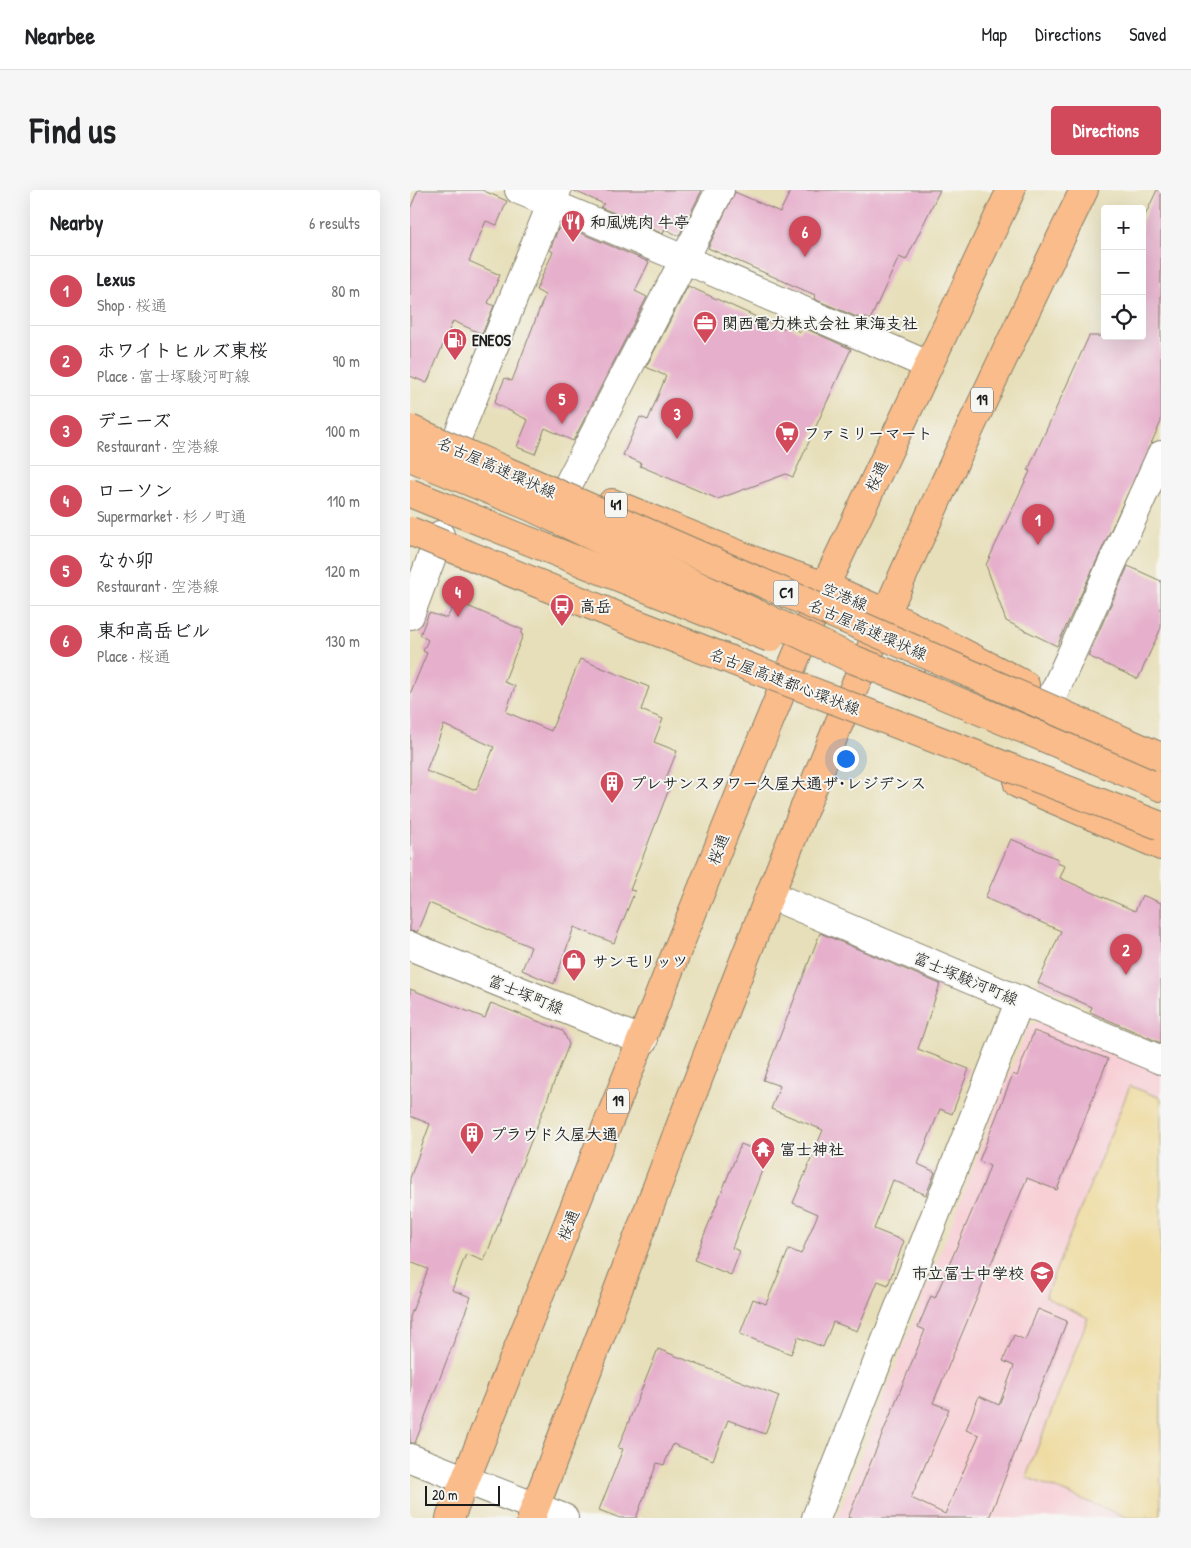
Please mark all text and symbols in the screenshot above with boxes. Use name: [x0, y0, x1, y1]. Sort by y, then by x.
text: Nearbee: [25, 19, 95, 51]
text: Map: [982, 22, 1007, 47]
text: Directions: [1035, 22, 1101, 47]
text: Saved: [1129, 22, 1166, 47]
button: Directions: [1051, 106, 1161, 155]
text: Find us: [30, 107, 116, 154]
map controls: [1101, 205, 1146, 340]
button: +: [1101, 205, 1146, 250]
text: Nearby: [50, 208, 103, 237]
restaurant icon: 和風焼肉 牛亭: [560, 209, 586, 243]
place label: 和風焼肉 牛亭: [590, 211, 690, 233]
text: 6 results: [309, 212, 360, 234]
pin: 6: [789, 216, 821, 257]
button: −: [1101, 250, 1146, 295]
text: Lexus: [97, 266, 135, 292]
text: 1: [63, 280, 69, 302]
text: 80 m: [331, 280, 360, 302]
text: Shop · 桜通: [97, 294, 167, 316]
button: locate: [1101, 295, 1146, 340]
office icon: 関西電力株式会社 東海支社: [692, 310, 718, 344]
place label: 関西電力株式会社 東海支社: [722, 312, 918, 334]
fuel station icon: ENEOS: [442, 327, 468, 361]
place label: ENEOS: [472, 329, 512, 351]
text: ホワイトヒルズ東桜: [97, 337, 268, 363]
text: 2: [62, 350, 70, 372]
text: 90 m: [332, 350, 360, 372]
text: Place · 富士塚駿河町線: [97, 365, 250, 387]
pin: 5: [546, 383, 578, 424]
road number: 19: [971, 388, 993, 412]
pin: 3: [661, 398, 693, 439]
text: デニーズ: [97, 407, 171, 433]
text: 3: [62, 420, 70, 442]
text: 100 m: [325, 420, 360, 442]
supermarket icon: ファミリーマート: [774, 420, 800, 454]
place label: ファミリーマート: [804, 422, 933, 444]
street label: 名古屋高速環状線: [434, 431, 560, 503]
text: Restaurant · 空港線: [97, 435, 219, 457]
street label: 桜通: [859, 457, 893, 495]
text: ローソン: [97, 477, 173, 503]
text: 4: [63, 490, 69, 512]
text: 110 m: [327, 490, 360, 512]
road number: 41: [605, 492, 627, 518]
pin: 1: [1022, 504, 1054, 545]
text: Supermarket · 杉ノ町通: [97, 505, 247, 527]
text: なか卯: [97, 547, 154, 573]
text: 5: [63, 560, 69, 582]
text: 120 m: [325, 560, 360, 582]
text: Restaurant · 空港線: [97, 575, 219, 597]
pin: 4: [442, 576, 474, 617]
street label: 空港線: [819, 576, 871, 616]
road number: C1: [774, 580, 798, 606]
bus stop icon: 高岳: [549, 593, 575, 627]
street label: 名古屋高速環状線: [805, 593, 931, 665]
place label: 高岳: [580, 595, 612, 617]
text: 東和高岳ビル: [97, 617, 211, 643]
text: 6: [63, 630, 69, 652]
text: 130 m: [325, 630, 360, 652]
street label: 名古屋高速都心環状線: [706, 642, 864, 720]
text: Place · 桜通: [97, 645, 170, 667]
your location: [833, 746, 859, 772]
building icon: プレサンスタワー久屋大通ザ･レジデンス: [599, 770, 625, 804]
place label: プレサンスタワー久屋大通ザ･レジデンス: [630, 772, 926, 794]
street label: 桜通: [702, 830, 734, 868]
pin: 2: [1110, 934, 1142, 975]
street label: 富士塚駿河町線: [910, 946, 1022, 1010]
shop icon: サンモリッツ: [561, 948, 587, 982]
place label: サンモリッツ: [592, 950, 688, 972]
street label: 富士塚町線: [485, 969, 567, 1019]
road number: 19: [607, 1088, 629, 1114]
building icon: プラウド久屋大通: [459, 1121, 485, 1155]
place label: プラウド久屋大通: [490, 1123, 618, 1145]
temple icon: 富士神社: [750, 1136, 776, 1170]
place label: 富士神社: [780, 1138, 844, 1160]
street label: 桜通: [552, 1206, 584, 1244]
school or university icon: 市立冨士中学校: [1029, 1260, 1055, 1294]
place label: 市立冨士中学校: [912, 1262, 1024, 1284]
scale bar: [425, 1483, 500, 1506]
text: 20 m: [432, 1485, 458, 1504]

